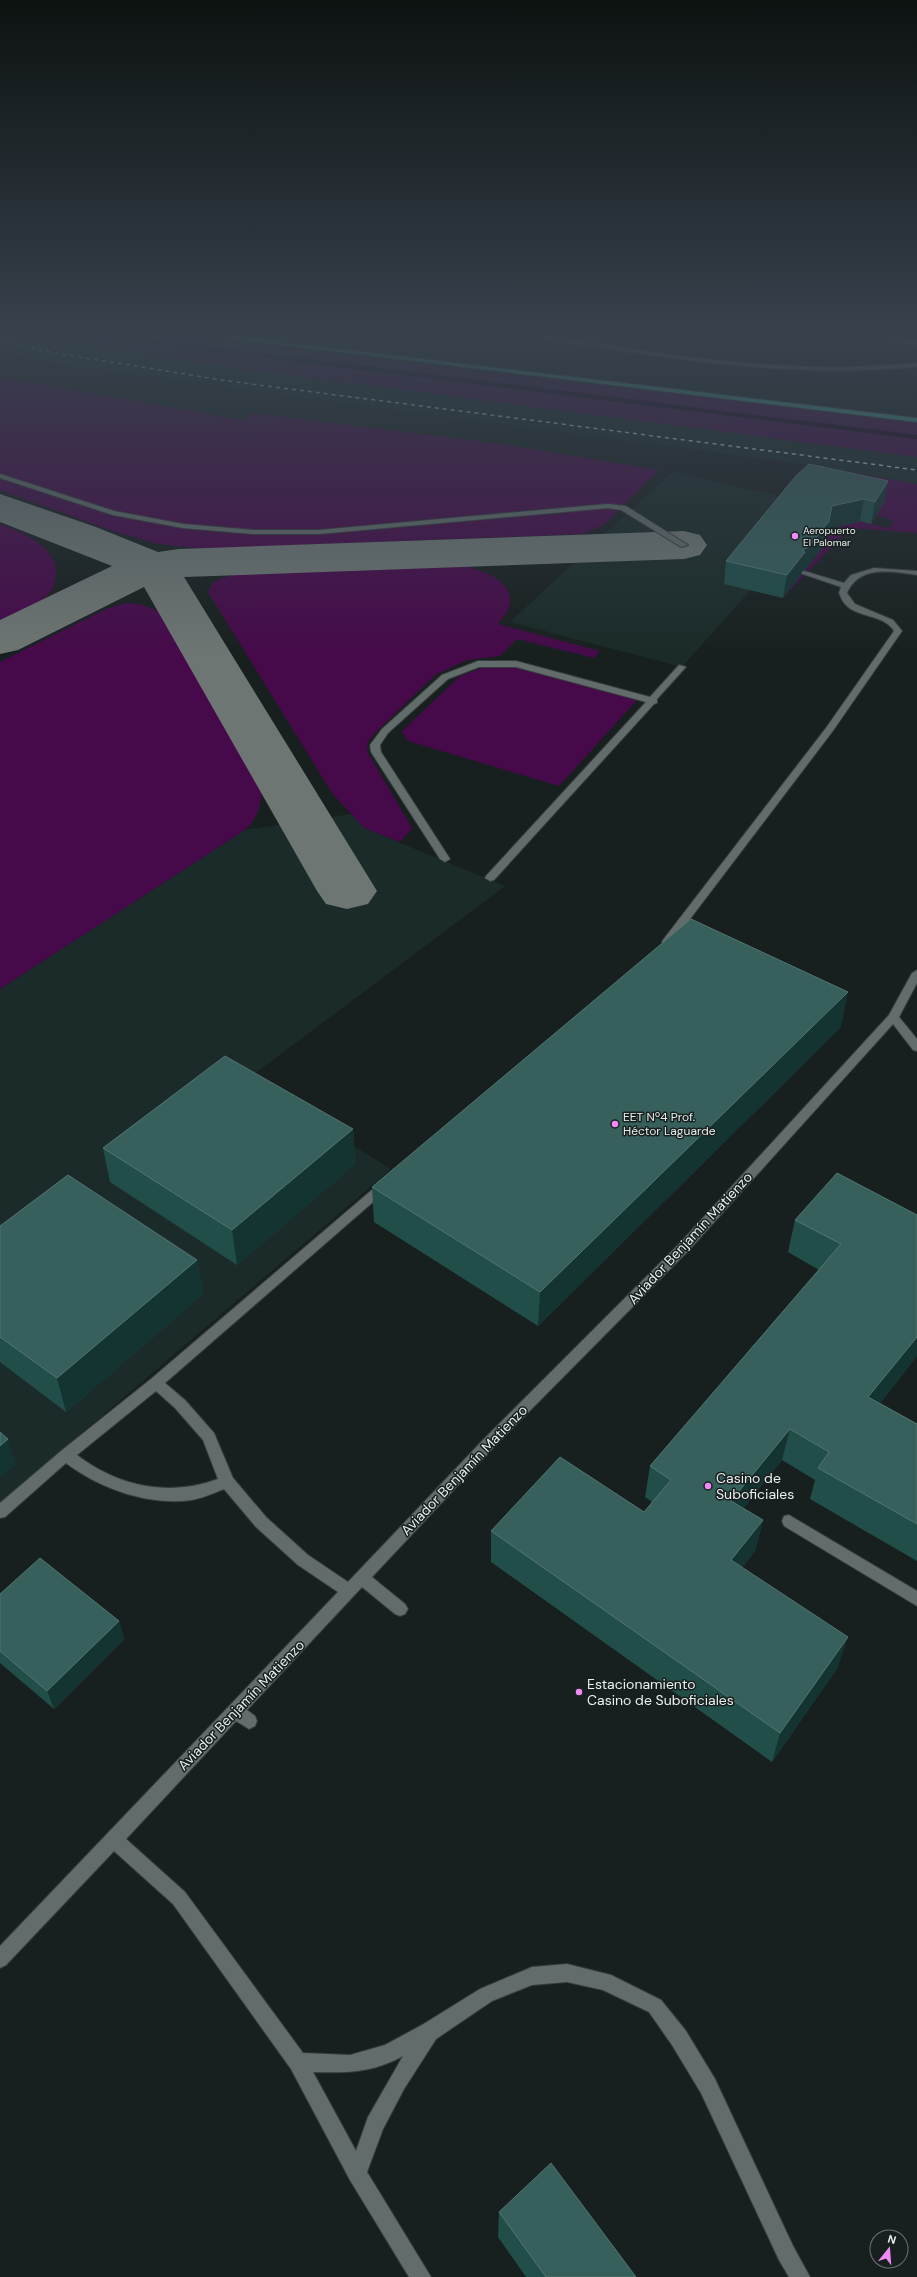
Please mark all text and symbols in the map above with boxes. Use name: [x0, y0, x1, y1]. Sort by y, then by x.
place label: Aeropuerto El Palomar: [803, 524, 856, 549]
marker: Aeropuerto El Palomar: [790, 531, 800, 541]
place label: EET Nº4 Prof. Héctor Laguarde: [623, 1109, 716, 1139]
marker: EET Nº4 Prof. Héctor Laguarde: [610, 1119, 620, 1129]
street label: Aviador Benjamín Matienzo: [624, 1168, 756, 1308]
street label: Aviador Benjamín Matienzo: [397, 1401, 531, 1539]
place label: Casino de Suboficiales: [716, 1469, 794, 1503]
marker: Casino de Suboficiales: [703, 1481, 713, 1491]
street label: Aviador Benjamín Matienzo: [174, 1636, 308, 1774]
place label: Estacionamiento Casino de Suboficiales: [587, 1675, 734, 1709]
marker: Estacionamiento Casino de Suboficiales: [574, 1687, 584, 1697]
north arrow: [869, 2229, 909, 2269]
text: N: [886, 2232, 898, 2247]

